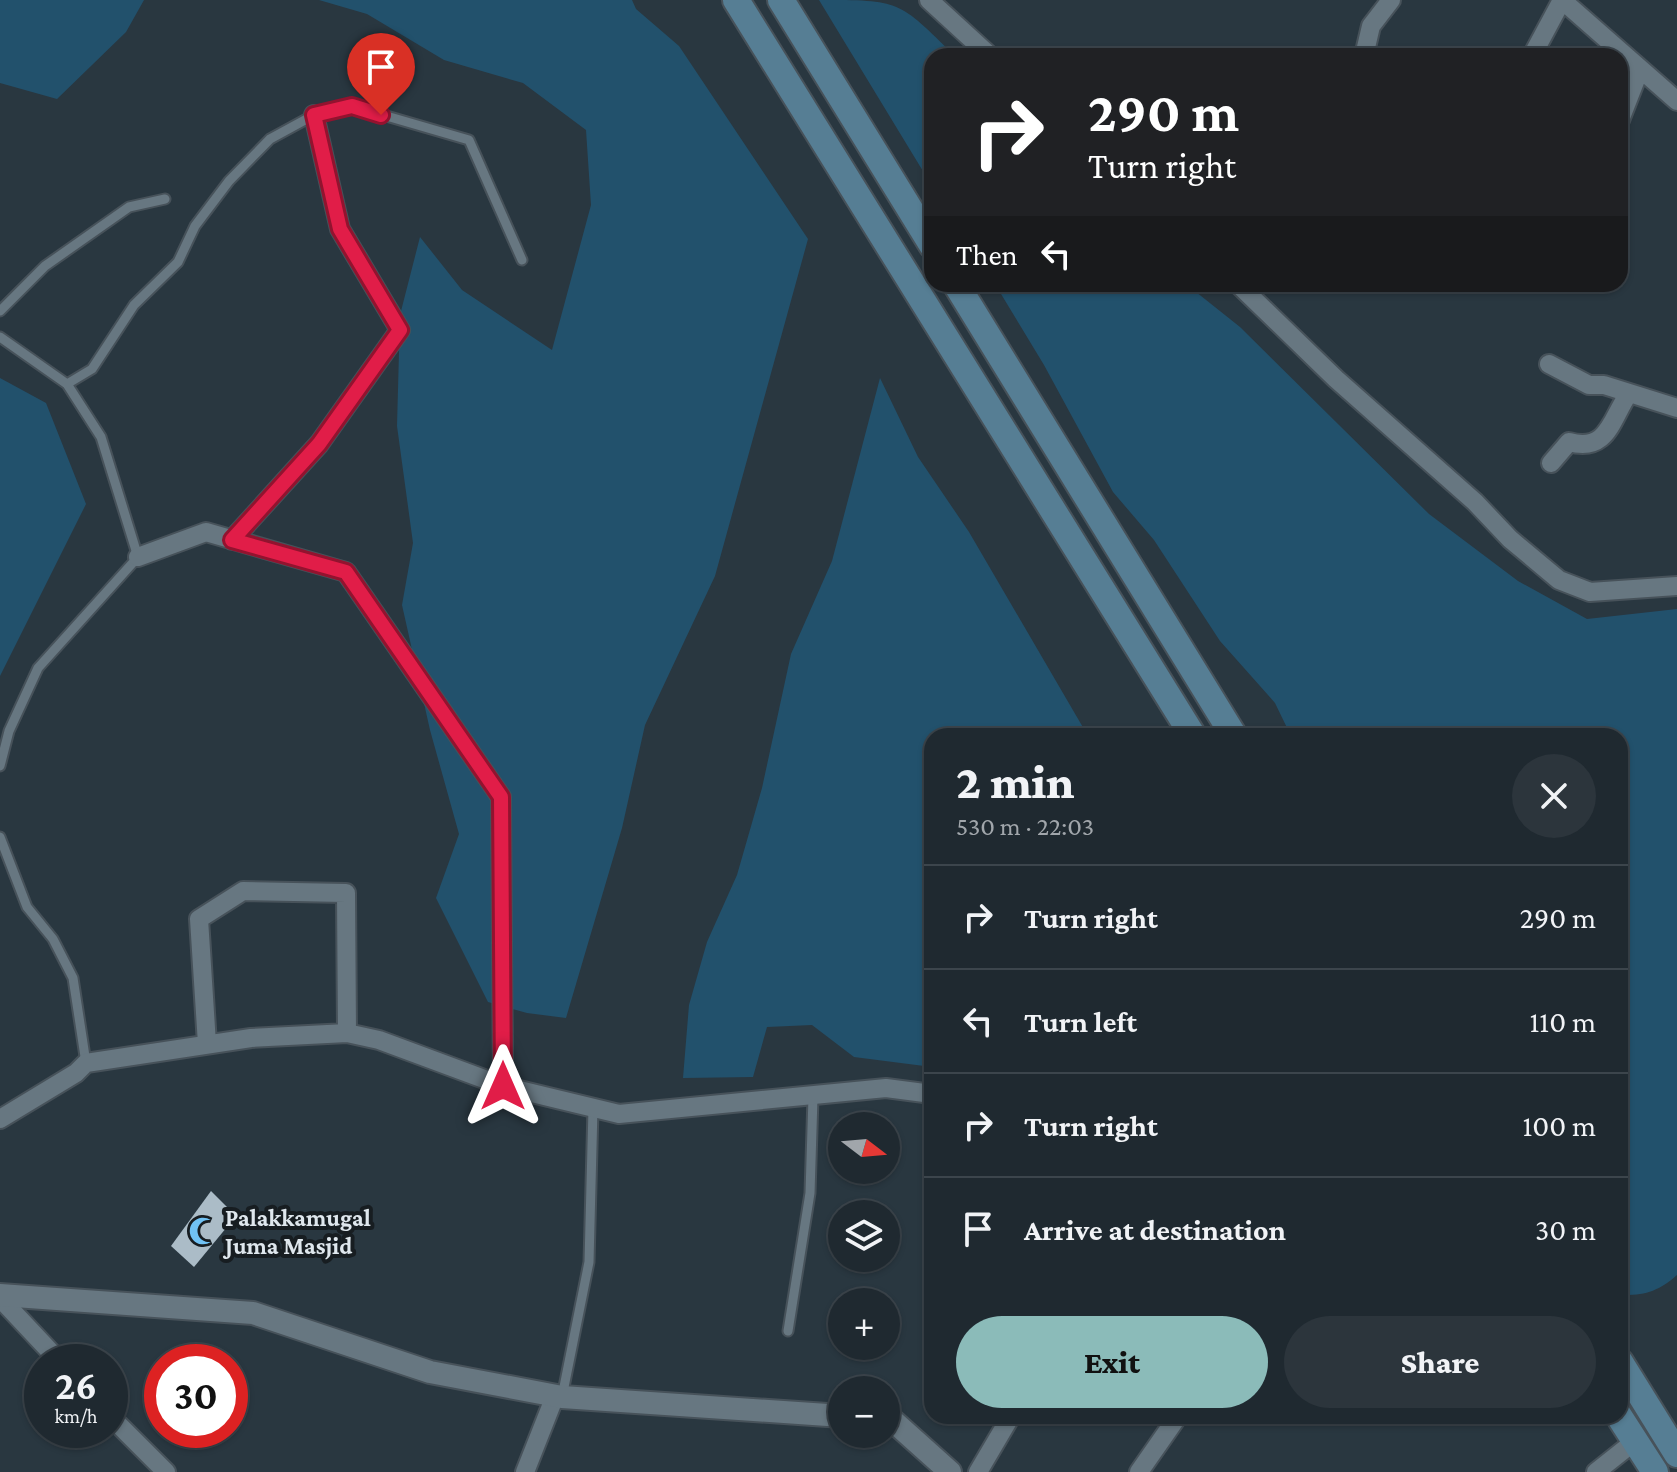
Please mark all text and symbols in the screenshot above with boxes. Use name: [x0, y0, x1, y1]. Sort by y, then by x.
pin: [347, 33, 415, 115]
icon: arrive: [359, 45, 403, 89]
icon: right: [956, 80, 1060, 184]
text: 290 m: [1088, 81, 1239, 143]
text: Turn right: [1088, 146, 1236, 186]
icon: left: [1034, 232, 1078, 276]
text: Then: [956, 238, 1018, 271]
button: close: [1512, 754, 1596, 838]
text: 2 min: [956, 755, 1075, 808]
text: 530 m · 22:03: [956, 812, 1094, 841]
icon: right: [956, 895, 1000, 939]
text: Turn right: [1024, 901, 1158, 934]
text: 290 m: [1520, 901, 1596, 934]
icon: left: [956, 999, 1000, 1043]
text: Turn left: [1024, 1005, 1137, 1038]
text: 110 m: [1529, 1005, 1596, 1038]
position arrow: [461, 1044, 545, 1128]
icon: right: [956, 1103, 1000, 1147]
text: Turn right: [1024, 1109, 1158, 1142]
text: 100 m: [1522, 1109, 1596, 1142]
north arrow: [828, 1112, 900, 1184]
map controls: [828, 1112, 900, 1448]
button: layers: [828, 1200, 900, 1272]
place label: Palakkamugal Juma Masjid: [222, 1204, 371, 1260]
icon: arrive: [956, 1207, 1000, 1251]
text: Arrive at destination: [1024, 1213, 1286, 1246]
text: 30 m: [1535, 1213, 1596, 1246]
mosque icon: Palakkamugal Juma Masjid: [188, 1216, 218, 1246]
button: +: [828, 1288, 900, 1360]
button: Exit: [956, 1316, 1268, 1408]
button: Share: [1284, 1316, 1596, 1408]
speed limit sign: 30: [144, 1344, 248, 1448]
text: 26: [55, 1363, 97, 1408]
button: −: [828, 1376, 900, 1448]
text: km/h: [54, 1405, 98, 1427]

